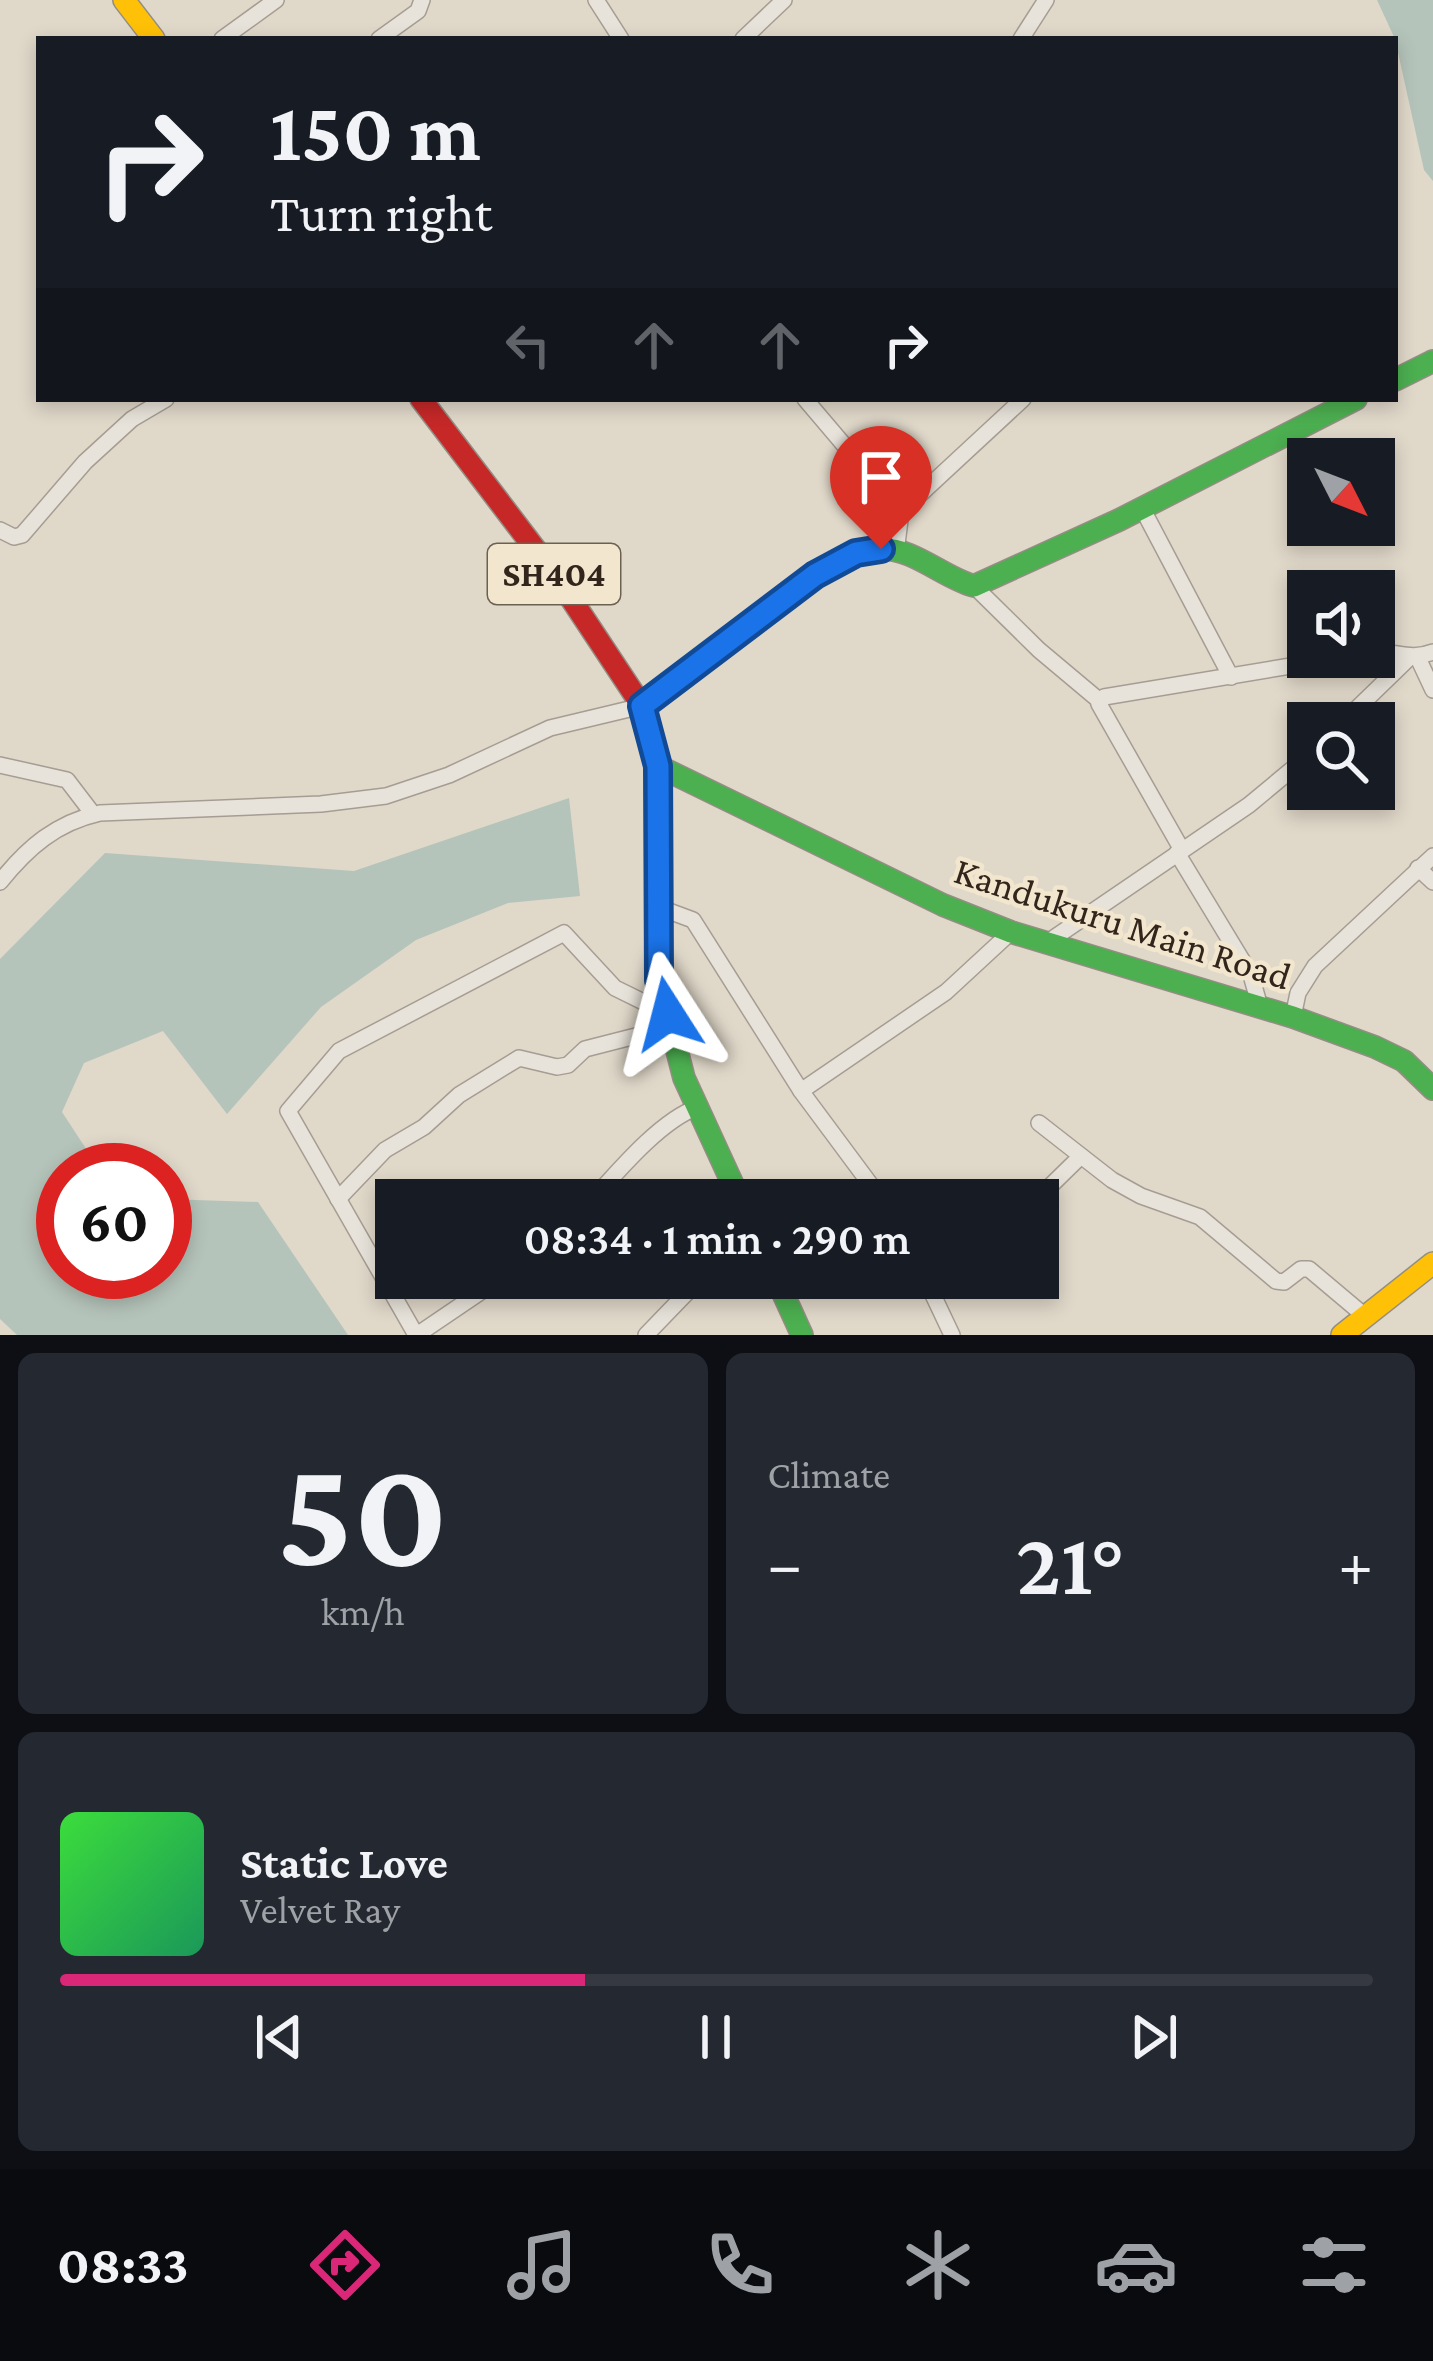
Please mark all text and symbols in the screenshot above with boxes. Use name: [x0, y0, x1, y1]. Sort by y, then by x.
icon: right: [72, 84, 228, 240]
text: 150 m: [270, 85, 481, 178]
text: Turn right: [270, 183, 492, 243]
icon: left: [495, 312, 561, 378]
icon: ahead: [621, 312, 687, 378]
icon: ahead: [747, 312, 813, 378]
icon: right: [873, 312, 939, 378]
pin: [830, 426, 932, 549]
north arrow: [1287, 438, 1395, 546]
map controls: [1287, 438, 1395, 810]
icon: arrive: [848, 444, 914, 510]
road number: SH404: [488, 544, 620, 604]
button: sound: [1287, 570, 1395, 678]
button: search: [1287, 702, 1395, 810]
street label: Kandukuru Main Road: [949, 848, 1297, 998]
position arrow: [605, 951, 731, 1077]
speed limit sign: 60: [36, 1143, 192, 1299]
text: 08:34 · 1 min · 290 m: [524, 1214, 910, 1264]
text: 50: [277, 1425, 448, 1599]
text: Climate: [768, 1453, 890, 1496]
text: 21°: [1016, 1513, 1124, 1613]
text: −: [768, 1527, 802, 1600]
text: +: [1338, 1527, 1373, 1600]
text: km/h: [321, 1590, 405, 1633]
text: Static Love: [240, 1838, 448, 1888]
text: Velvet Ray: [240, 1888, 400, 1931]
icon: previous: [246, 2004, 312, 2070]
icon: pause: [683, 2004, 749, 2070]
icon: next: [1121, 2004, 1187, 2070]
icon: directions: [303, 2223, 387, 2307]
icon: music: [500, 2223, 584, 2307]
icon: phone: [698, 2223, 782, 2307]
icon: climate: [896, 2223, 980, 2307]
icon: car: [1094, 2223, 1178, 2307]
icon: filters: [1292, 2223, 1376, 2307]
text: 08:33: [57, 2235, 189, 2295]

